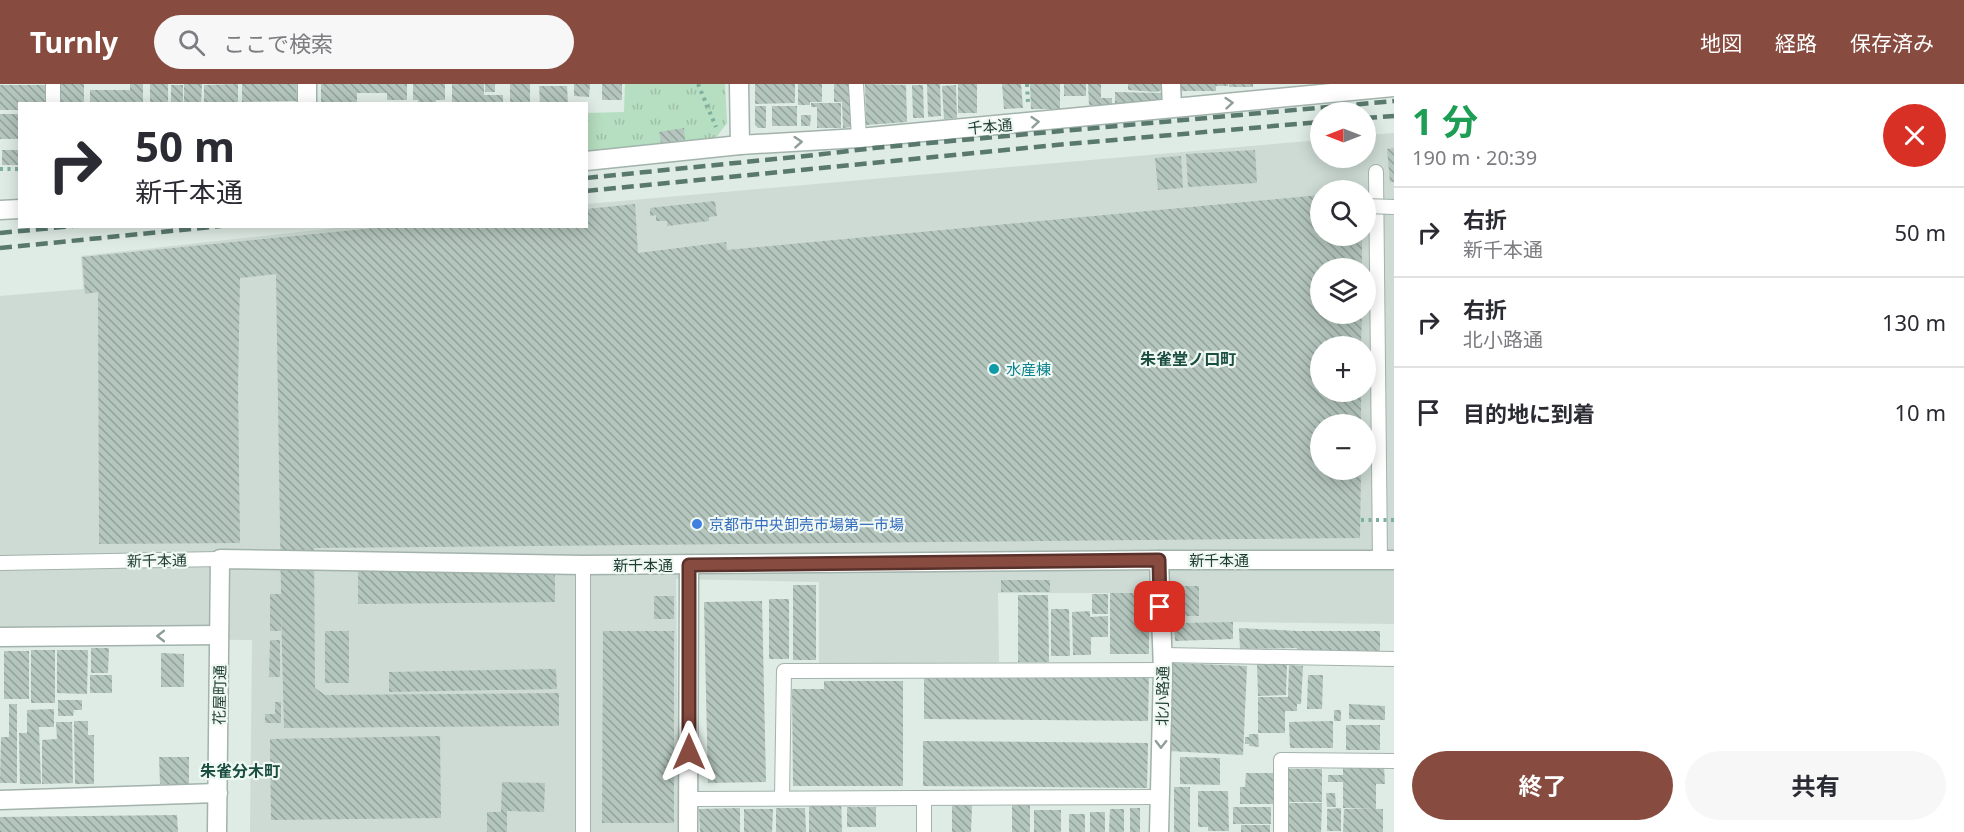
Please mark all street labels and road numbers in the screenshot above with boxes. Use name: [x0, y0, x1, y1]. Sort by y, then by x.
street label: 千本通: [967, 114, 1013, 138]
street label: 新千本通: [127, 549, 187, 571]
street label: 新千本通: [1189, 550, 1249, 570]
street label: 新千本通: [613, 555, 673, 575]
street label: 花屋町通: [208, 665, 230, 725]
street label: 北小路通: [1151, 666, 1173, 726]

